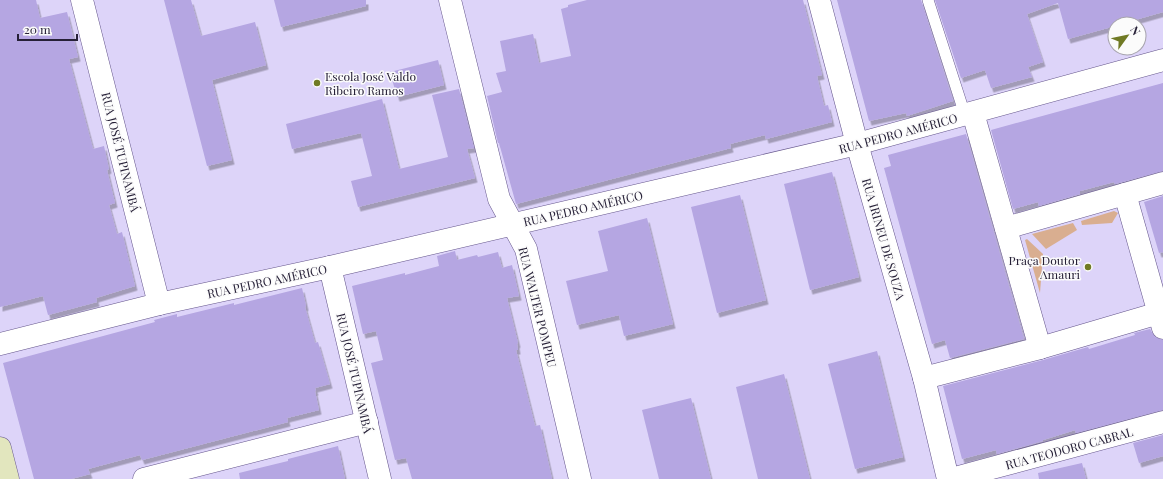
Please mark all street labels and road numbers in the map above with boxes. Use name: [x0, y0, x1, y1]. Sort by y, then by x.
street label: RUA JOSÉ TUPINAMBÁ: [98, 90, 144, 214]
street label: RUA PEDRO AMÉRICO: [837, 109, 959, 157]
street label: RUA IRINEU DE SOUZA: [859, 176, 909, 302]
street label: RUA PEDRO AMÉRICO: [522, 186, 644, 230]
street label: RUA WALTER POMPEU: [515, 245, 561, 369]
street label: RUA PEDRO AMÉRICO: [206, 260, 329, 302]
street label: RUA JOSÉ TUPINAMBÁ: [333, 311, 377, 435]
street label: RUA TEODORO CABRAL: [1003, 423, 1135, 473]

